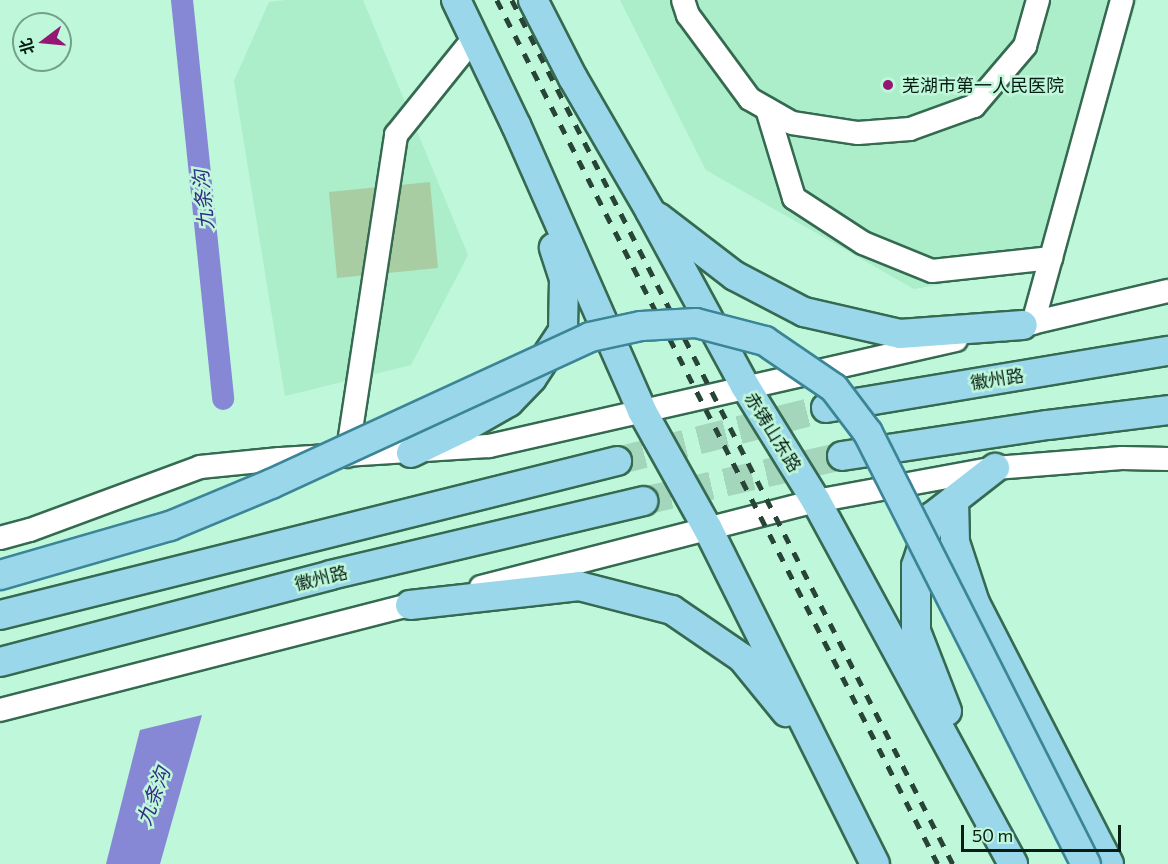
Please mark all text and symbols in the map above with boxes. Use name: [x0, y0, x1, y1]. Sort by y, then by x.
north arrow: [12, 12, 72, 72]
text: 北: [15, 36, 37, 57]
place label: 芜湖市第一人民医院: [902, 74, 1064, 96]
marker: 芜湖市第一人民医院: [879, 76, 897, 94]
water label: 九条沟: [188, 169, 218, 231]
street label: 徽州路: [969, 364, 1025, 394]
street label: 赤铸山东路: [740, 388, 806, 476]
street label: 徽州路: [292, 561, 350, 595]
water label: 九条沟: [131, 764, 175, 828]
scale bar: [964, 813, 1124, 851]
text: 50 m: [972, 824, 1013, 846]

